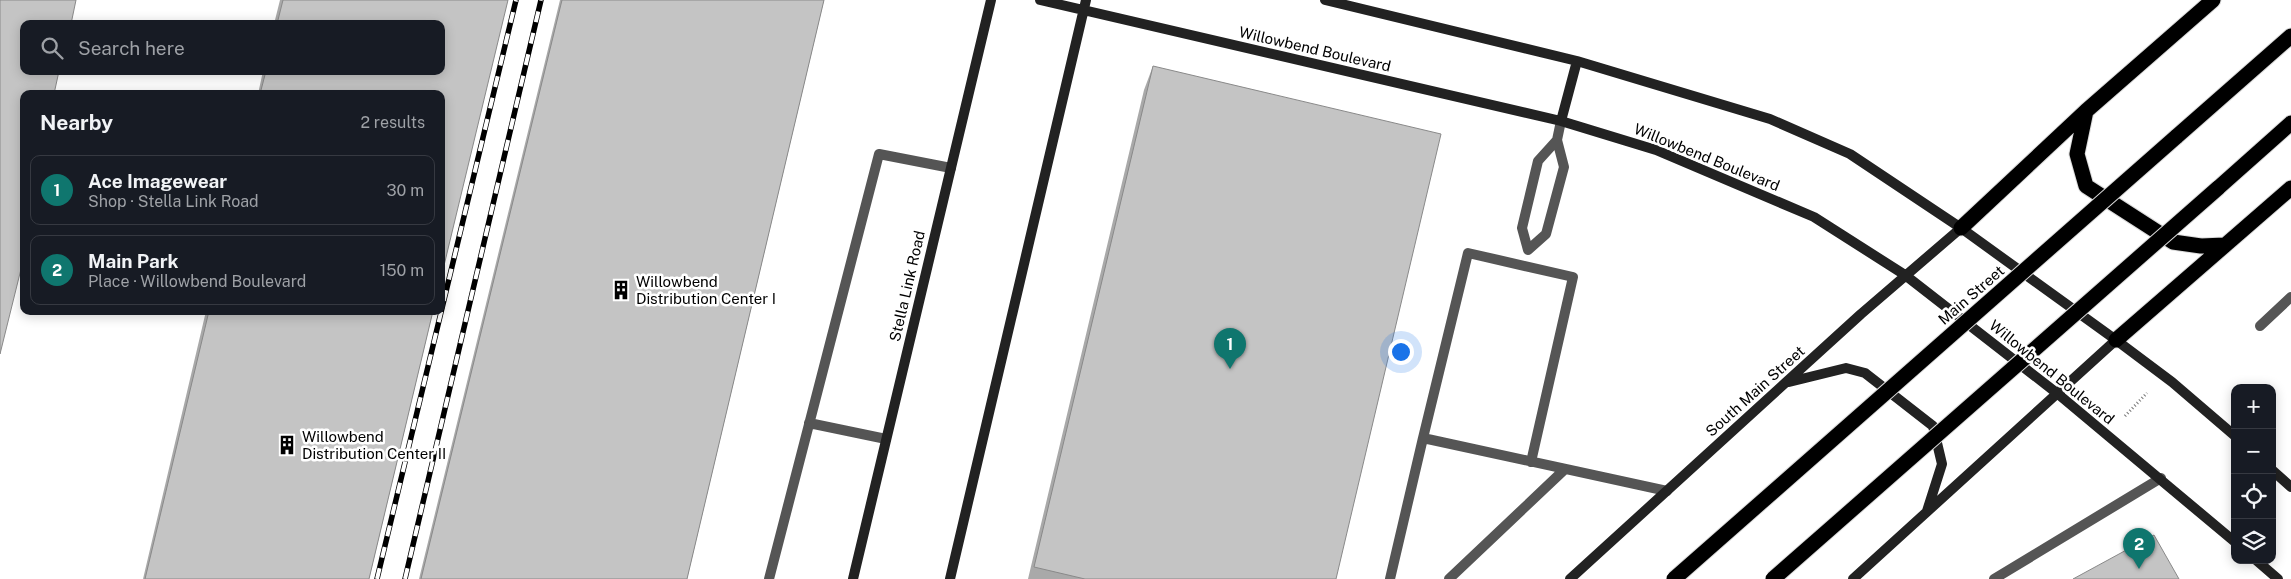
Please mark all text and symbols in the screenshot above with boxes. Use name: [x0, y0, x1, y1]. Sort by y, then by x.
search box: [20, 20, 445, 75]
street label: Willowbend Boulevard: [1237, 23, 1393, 75]
icon: search: [38, 34, 66, 62]
text: Search here: [78, 37, 185, 59]
text: Nearby: [40, 110, 113, 135]
text: 2 results: [360, 113, 425, 132]
street label: Willowbend Boulevard: [1632, 120, 1782, 194]
text: Ace Imagewear: [88, 170, 227, 192]
text: 1: [54, 181, 60, 200]
text: 30 m: [387, 181, 424, 200]
text: Shop · Stella Link Road: [88, 192, 259, 211]
street label: Stella Link Road: [886, 229, 928, 343]
text: Main Park: [88, 250, 179, 272]
text: 2: [52, 261, 62, 280]
text: 150 m: [380, 261, 424, 280]
street label: Main Street: [1935, 262, 2007, 328]
text: Place · Willowbend Boulevard: [88, 272, 306, 291]
place label: Willowbend Distribution Center I: [636, 273, 776, 307]
building icon: Willowbend Distribution Center I: [610, 279, 632, 301]
street label: Willowbend Boulevard: [1986, 316, 2118, 428]
pin: 1: [1214, 328, 1246, 369]
your location: [1388, 339, 1414, 365]
street label: South Main Street: [1702, 342, 1808, 440]
map controls: [2231, 384, 2276, 564]
button: +: [2231, 384, 2276, 429]
place label: Willowbend Distribution Center II: [302, 428, 446, 462]
button: −: [2231, 429, 2276, 474]
building icon: Willowbend Distribution Center II: [276, 434, 298, 456]
button: locate: [2231, 474, 2276, 519]
button: layers: [2231, 519, 2276, 564]
pin: 2: [2123, 528, 2155, 569]

